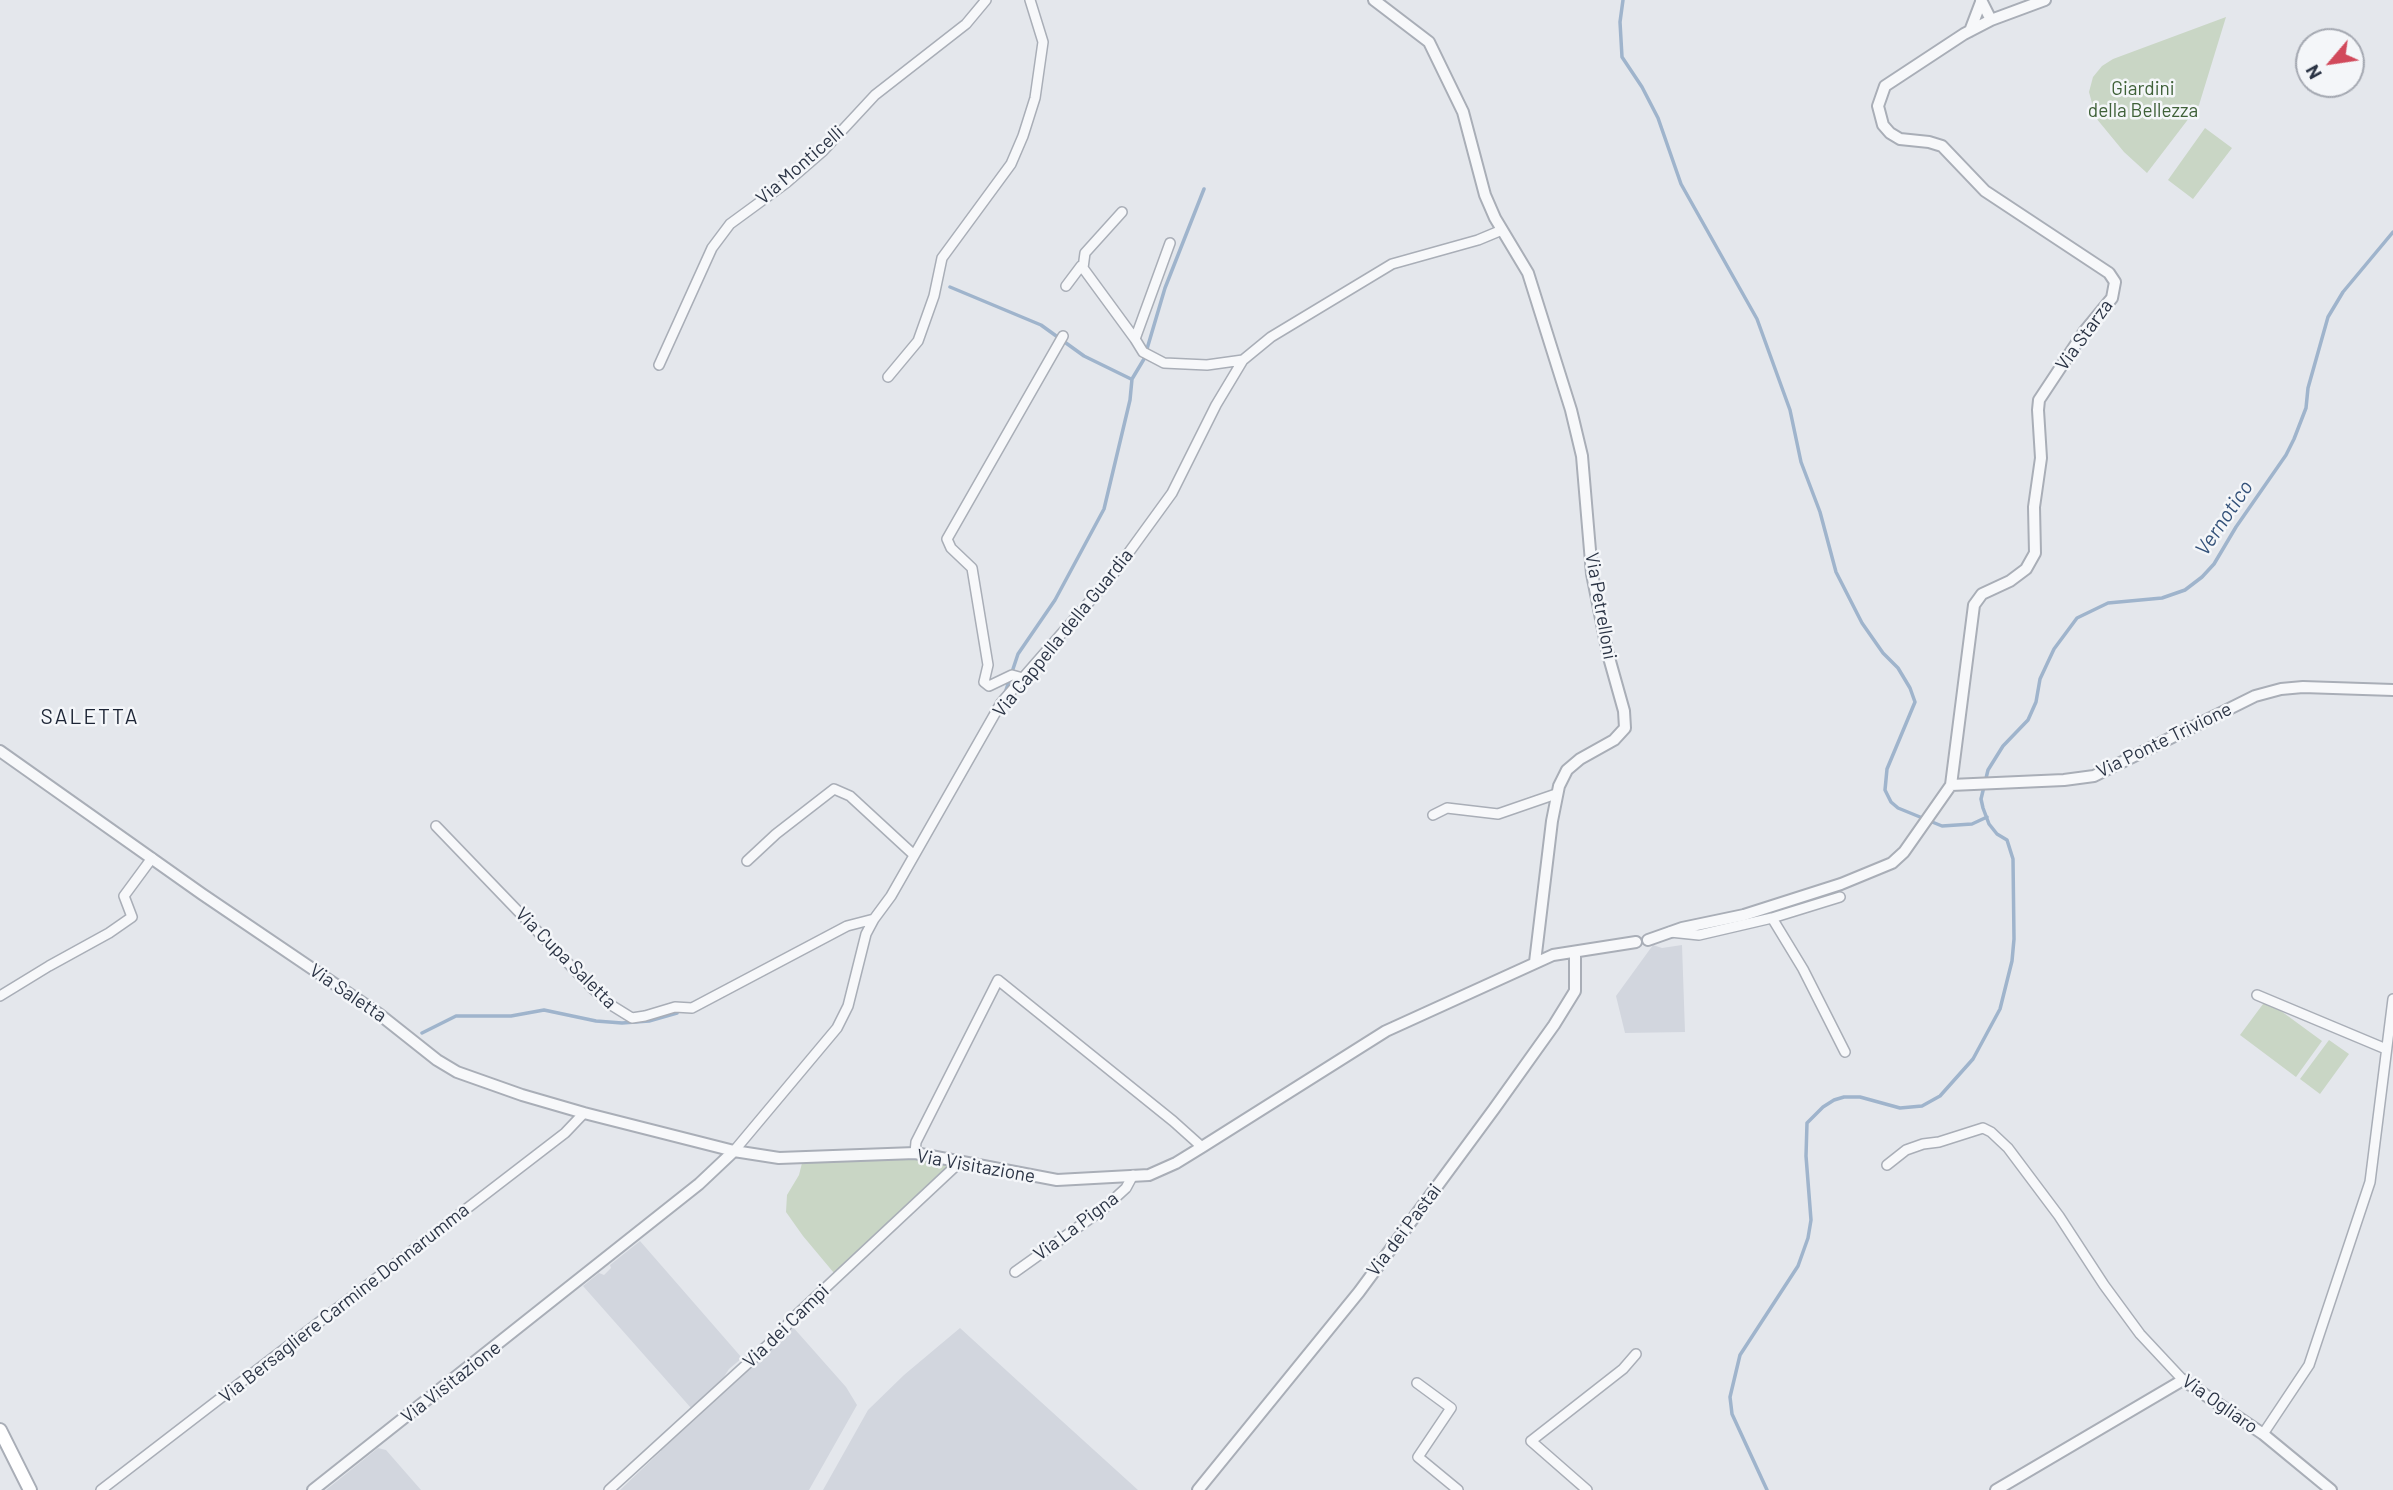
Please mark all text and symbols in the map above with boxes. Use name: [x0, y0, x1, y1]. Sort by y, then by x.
north arrow: [2295, 28, 2365, 98]
text: N: [2300, 61, 2326, 84]
park label: Giardini della Bellezza: [2088, 78, 2198, 122]
street label: Via Monticelli: [751, 121, 849, 209]
street label: Via Starza: [2051, 295, 2117, 375]
water label: Vernotico: [2190, 476, 2258, 560]
street label: Via Cappella della Guardia: [988, 544, 1138, 722]
street label: Via Petrelloni: [1580, 551, 1622, 661]
street label: Via Ponte Trivione: [2093, 697, 2235, 783]
district label: SALETTA: [41, 704, 139, 730]
street label: Via Cupa Saletta: [511, 903, 621, 1013]
street label: Via Saletta: [305, 959, 391, 1027]
street label: Via Visitazione: [915, 1144, 1037, 1188]
street label: Via dei Pastai: [1362, 1179, 1446, 1281]
street label: Via La Pigna: [1029, 1187, 1123, 1265]
street label: Via Bersagliere Carmine Donnarumma: [215, 1198, 473, 1408]
street label: Via dei Campi: [738, 1279, 834, 1373]
street label: Via Visitazione: [397, 1336, 505, 1428]
street label: Via Ogliaro: [2178, 1370, 2262, 1438]

